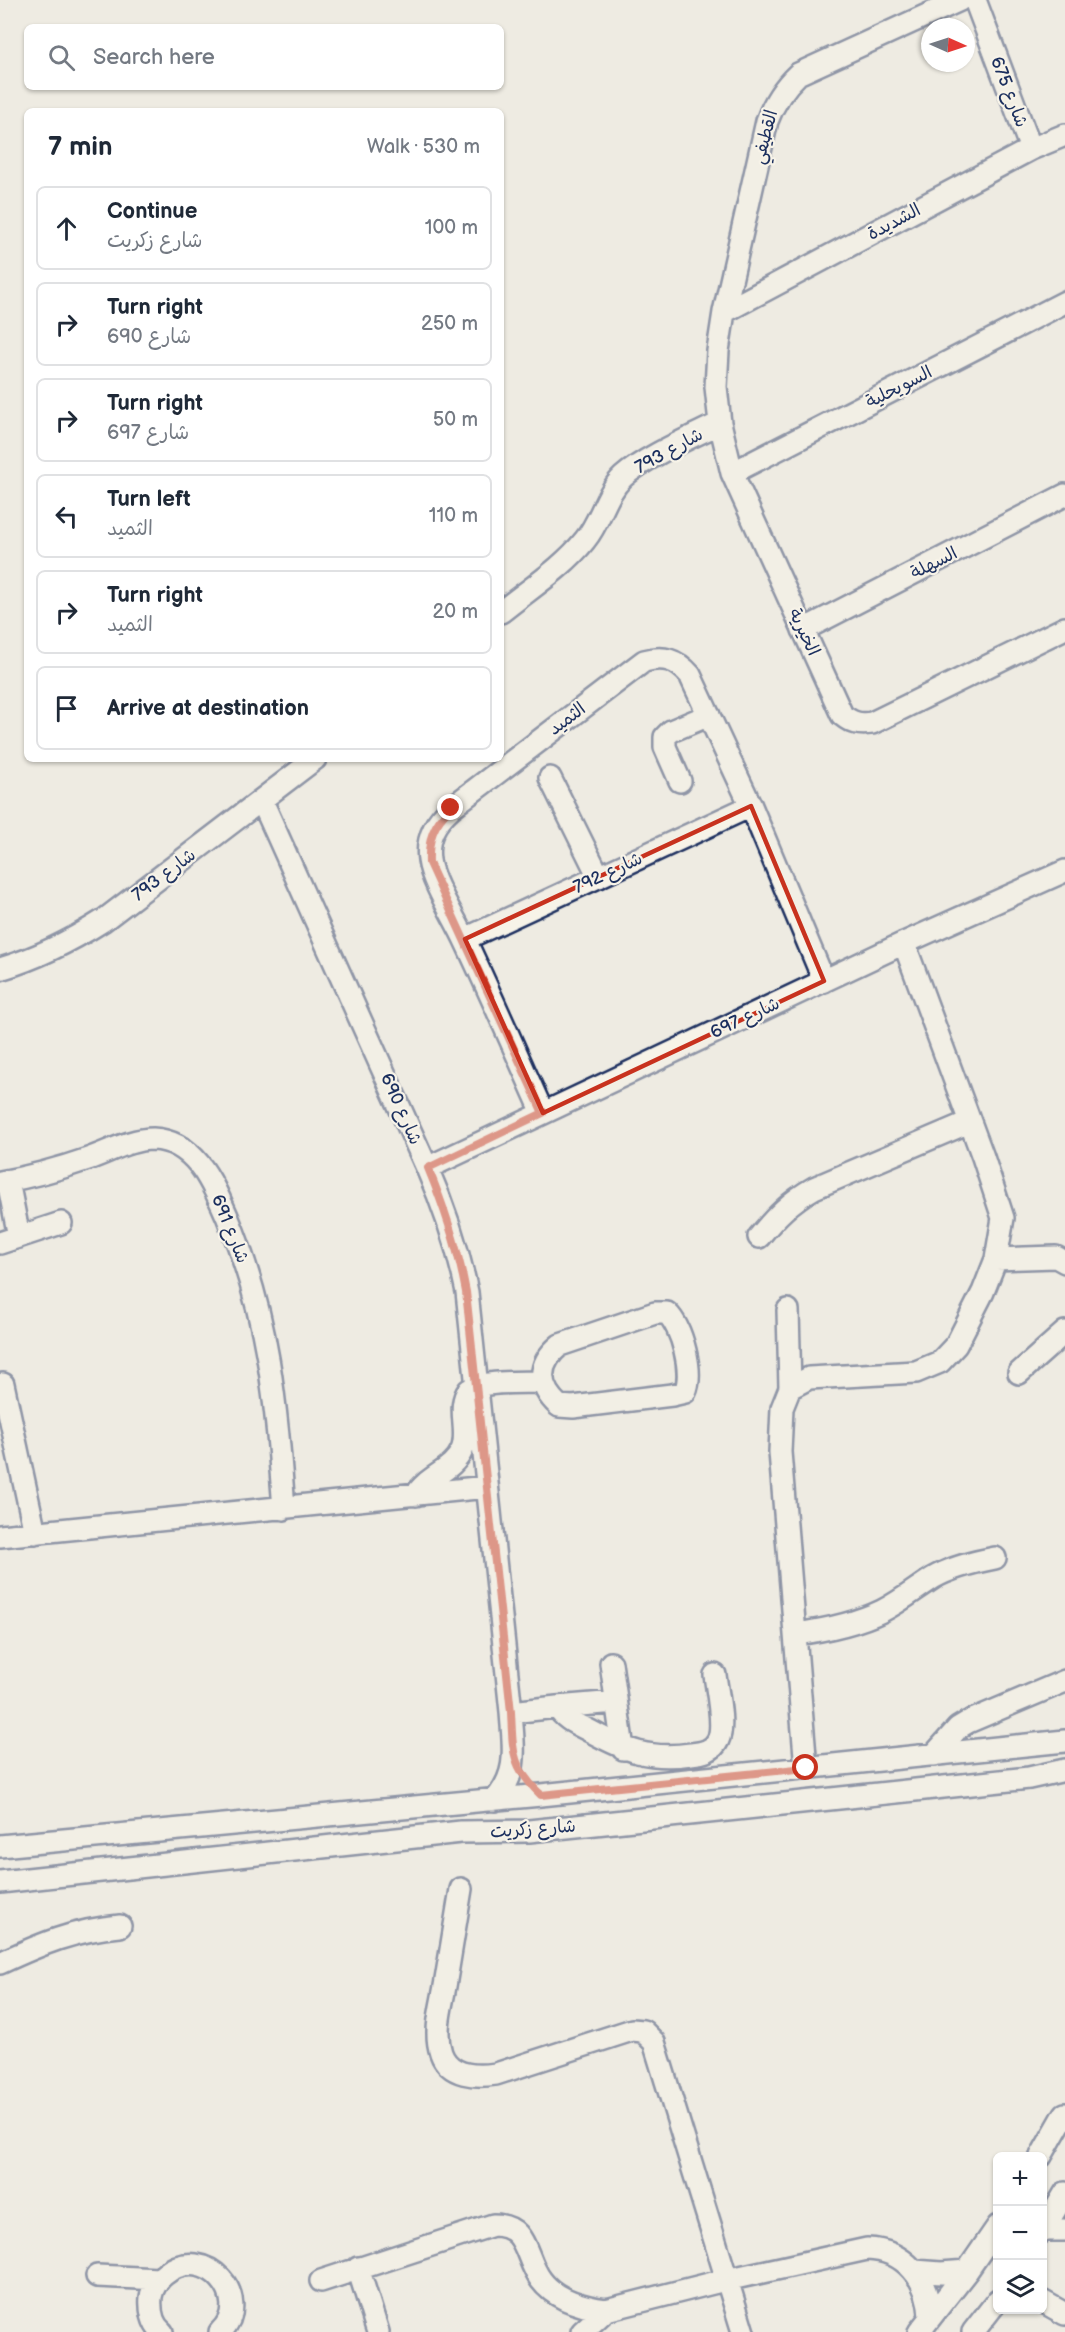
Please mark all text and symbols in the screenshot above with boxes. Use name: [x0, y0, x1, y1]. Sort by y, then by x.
north arrow: [921, 18, 975, 72]
search box: [24, 24, 504, 90]
icon: search: [45, 41, 78, 74]
text: Search here: [93, 44, 215, 71]
street label: شارع 675: [985, 54, 1032, 131]
street label: القطيفي: [748, 108, 787, 168]
text: 7 min: [48, 132, 112, 163]
text: Walk · 530 m: [367, 135, 480, 159]
text: Continue: [107, 198, 197, 225]
street label: الشديدة: [864, 199, 924, 245]
icon: ahead: [50, 212, 83, 245]
text: 100 m: [425, 216, 478, 240]
text: شارع زكريت: [107, 229, 203, 253]
text: Turn right: [107, 294, 203, 321]
icon: right: [50, 308, 83, 341]
text: 250 m: [421, 312, 478, 336]
text: شارع 690: [107, 325, 191, 349]
street label: السويحلية: [862, 361, 936, 413]
text: Turn right: [107, 390, 203, 417]
icon: right: [50, 404, 83, 437]
text: 50 m: [433, 408, 478, 432]
text: شارع 697: [107, 421, 189, 445]
street label: شارع 793: [631, 424, 707, 479]
text: Turn left: [107, 486, 191, 513]
icon: left: [50, 500, 83, 533]
text: 110 m: [429, 504, 478, 528]
text: الثميد: [107, 517, 153, 541]
street label: السهلة: [907, 542, 961, 584]
text: Turn right: [107, 582, 203, 609]
icon: right: [50, 596, 83, 629]
text: 20 m: [433, 600, 478, 624]
street label: الخيرية: [784, 605, 824, 659]
text: الثميد: [107, 613, 153, 637]
icon: arrive: [50, 692, 83, 725]
text: Arrive at destination: [107, 695, 309, 722]
street label: الثميد: [544, 698, 590, 740]
route end: [437, 794, 463, 820]
street label: شارع 793: [128, 844, 201, 906]
street label: شارع 792: [570, 848, 646, 899]
street label: شارع 697: [707, 993, 783, 1044]
street label: شارع 690: [375, 1070, 426, 1148]
street label: شارع 691: [206, 1192, 253, 1267]
route start: [792, 1754, 818, 1780]
street label: شارع زكريت: [489, 1816, 577, 1843]
map controls: [993, 2152, 1047, 2314]
button: +: [993, 2152, 1047, 2206]
button: −: [993, 2206, 1047, 2260]
button: layers: [993, 2260, 1047, 2314]

